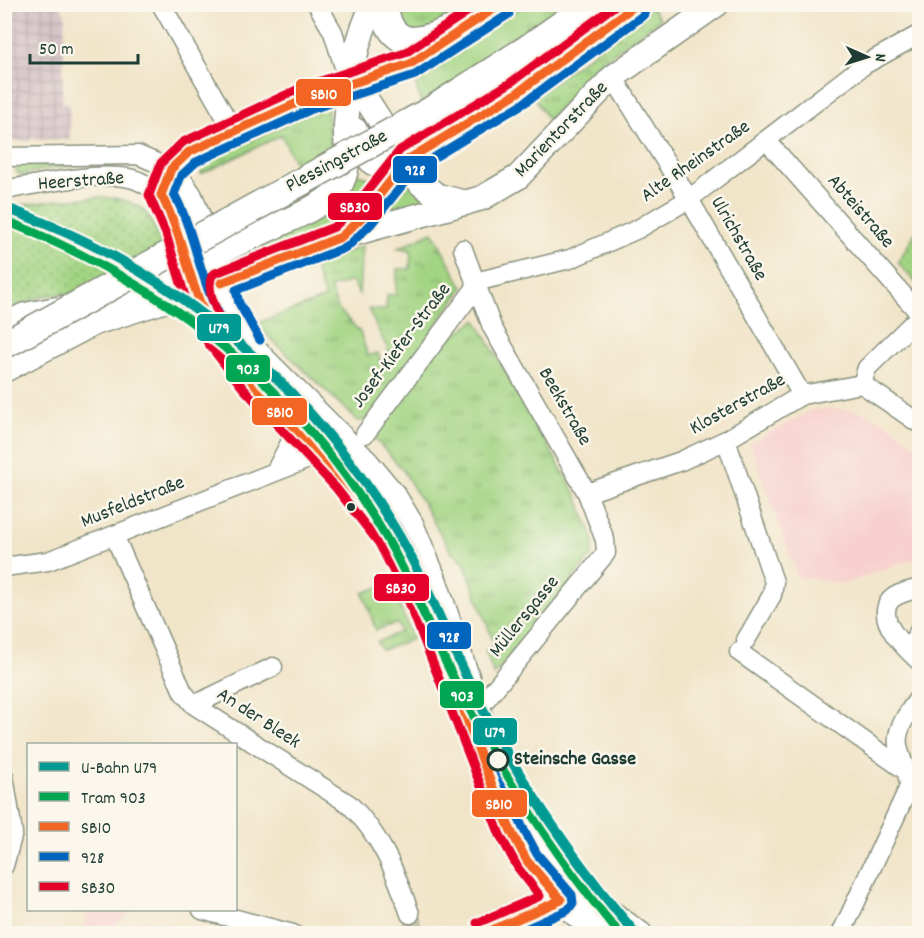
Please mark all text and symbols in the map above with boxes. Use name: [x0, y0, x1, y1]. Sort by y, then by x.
scale bar: [30, 27, 138, 65]
north arrow: [837, 27, 897, 87]
text: 50 m: [39, 38, 74, 63]
text: N: [868, 53, 891, 62]
street label: Marientorstraße: [509, 75, 616, 185]
line badge: SB10: [295, 78, 352, 107]
text: SB10: [311, 84, 337, 107]
street label: Alte Rheinstraße: [636, 114, 757, 210]
street label: Plessingstraße: [281, 123, 393, 201]
line badge: 928: [392, 155, 438, 184]
text: 928: [405, 160, 426, 183]
street label: Heerstraße: [37, 165, 125, 199]
street label: Abteistraße: [820, 169, 900, 255]
street label: Ulrichstraße: [702, 191, 774, 287]
line badge: SB30: [327, 192, 383, 221]
text: SB30: [340, 197, 370, 220]
street label: Josef-Kiefer-Straße: [346, 277, 459, 414]
line badge: U79: [196, 313, 242, 342]
text: U79: [208, 318, 230, 341]
line badge: 903: [225, 354, 271, 383]
text: 903: [236, 359, 260, 382]
street label: Beekstraße: [530, 363, 598, 451]
street label: Klosterstraße: [685, 367, 791, 443]
line badge: SB10: [251, 397, 308, 426]
text: SB10: [267, 402, 293, 425]
street label: Musfeldstraße: [77, 469, 189, 537]
unlabelled marker: [345, 501, 357, 513]
street label: Müllersgasse: [483, 570, 567, 664]
line badge: SB30: [373, 573, 430, 602]
text: SB30: [386, 578, 416, 601]
line badge: 928: [426, 621, 472, 650]
text: 928: [439, 627, 460, 650]
line badge: 903: [439, 680, 485, 709]
street label: An der Bleek: [211, 681, 305, 757]
text: 903: [450, 686, 474, 709]
line badge: U79: [472, 717, 518, 746]
text: U79: [484, 722, 506, 745]
legend: [27, 743, 237, 911]
place label: Steinsche Gasse: [514, 746, 636, 774]
marker: Steinsche Gasse: [487, 749, 509, 771]
text: U-Bahn U79: [81, 757, 157, 782]
text: Tram 903: [81, 787, 146, 812]
line badge: SB10: [471, 789, 528, 818]
text: SB10: [486, 794, 512, 817]
text: SB10: [81, 817, 111, 842]
text: 928: [81, 847, 104, 872]
text: SB30: [81, 877, 115, 902]

